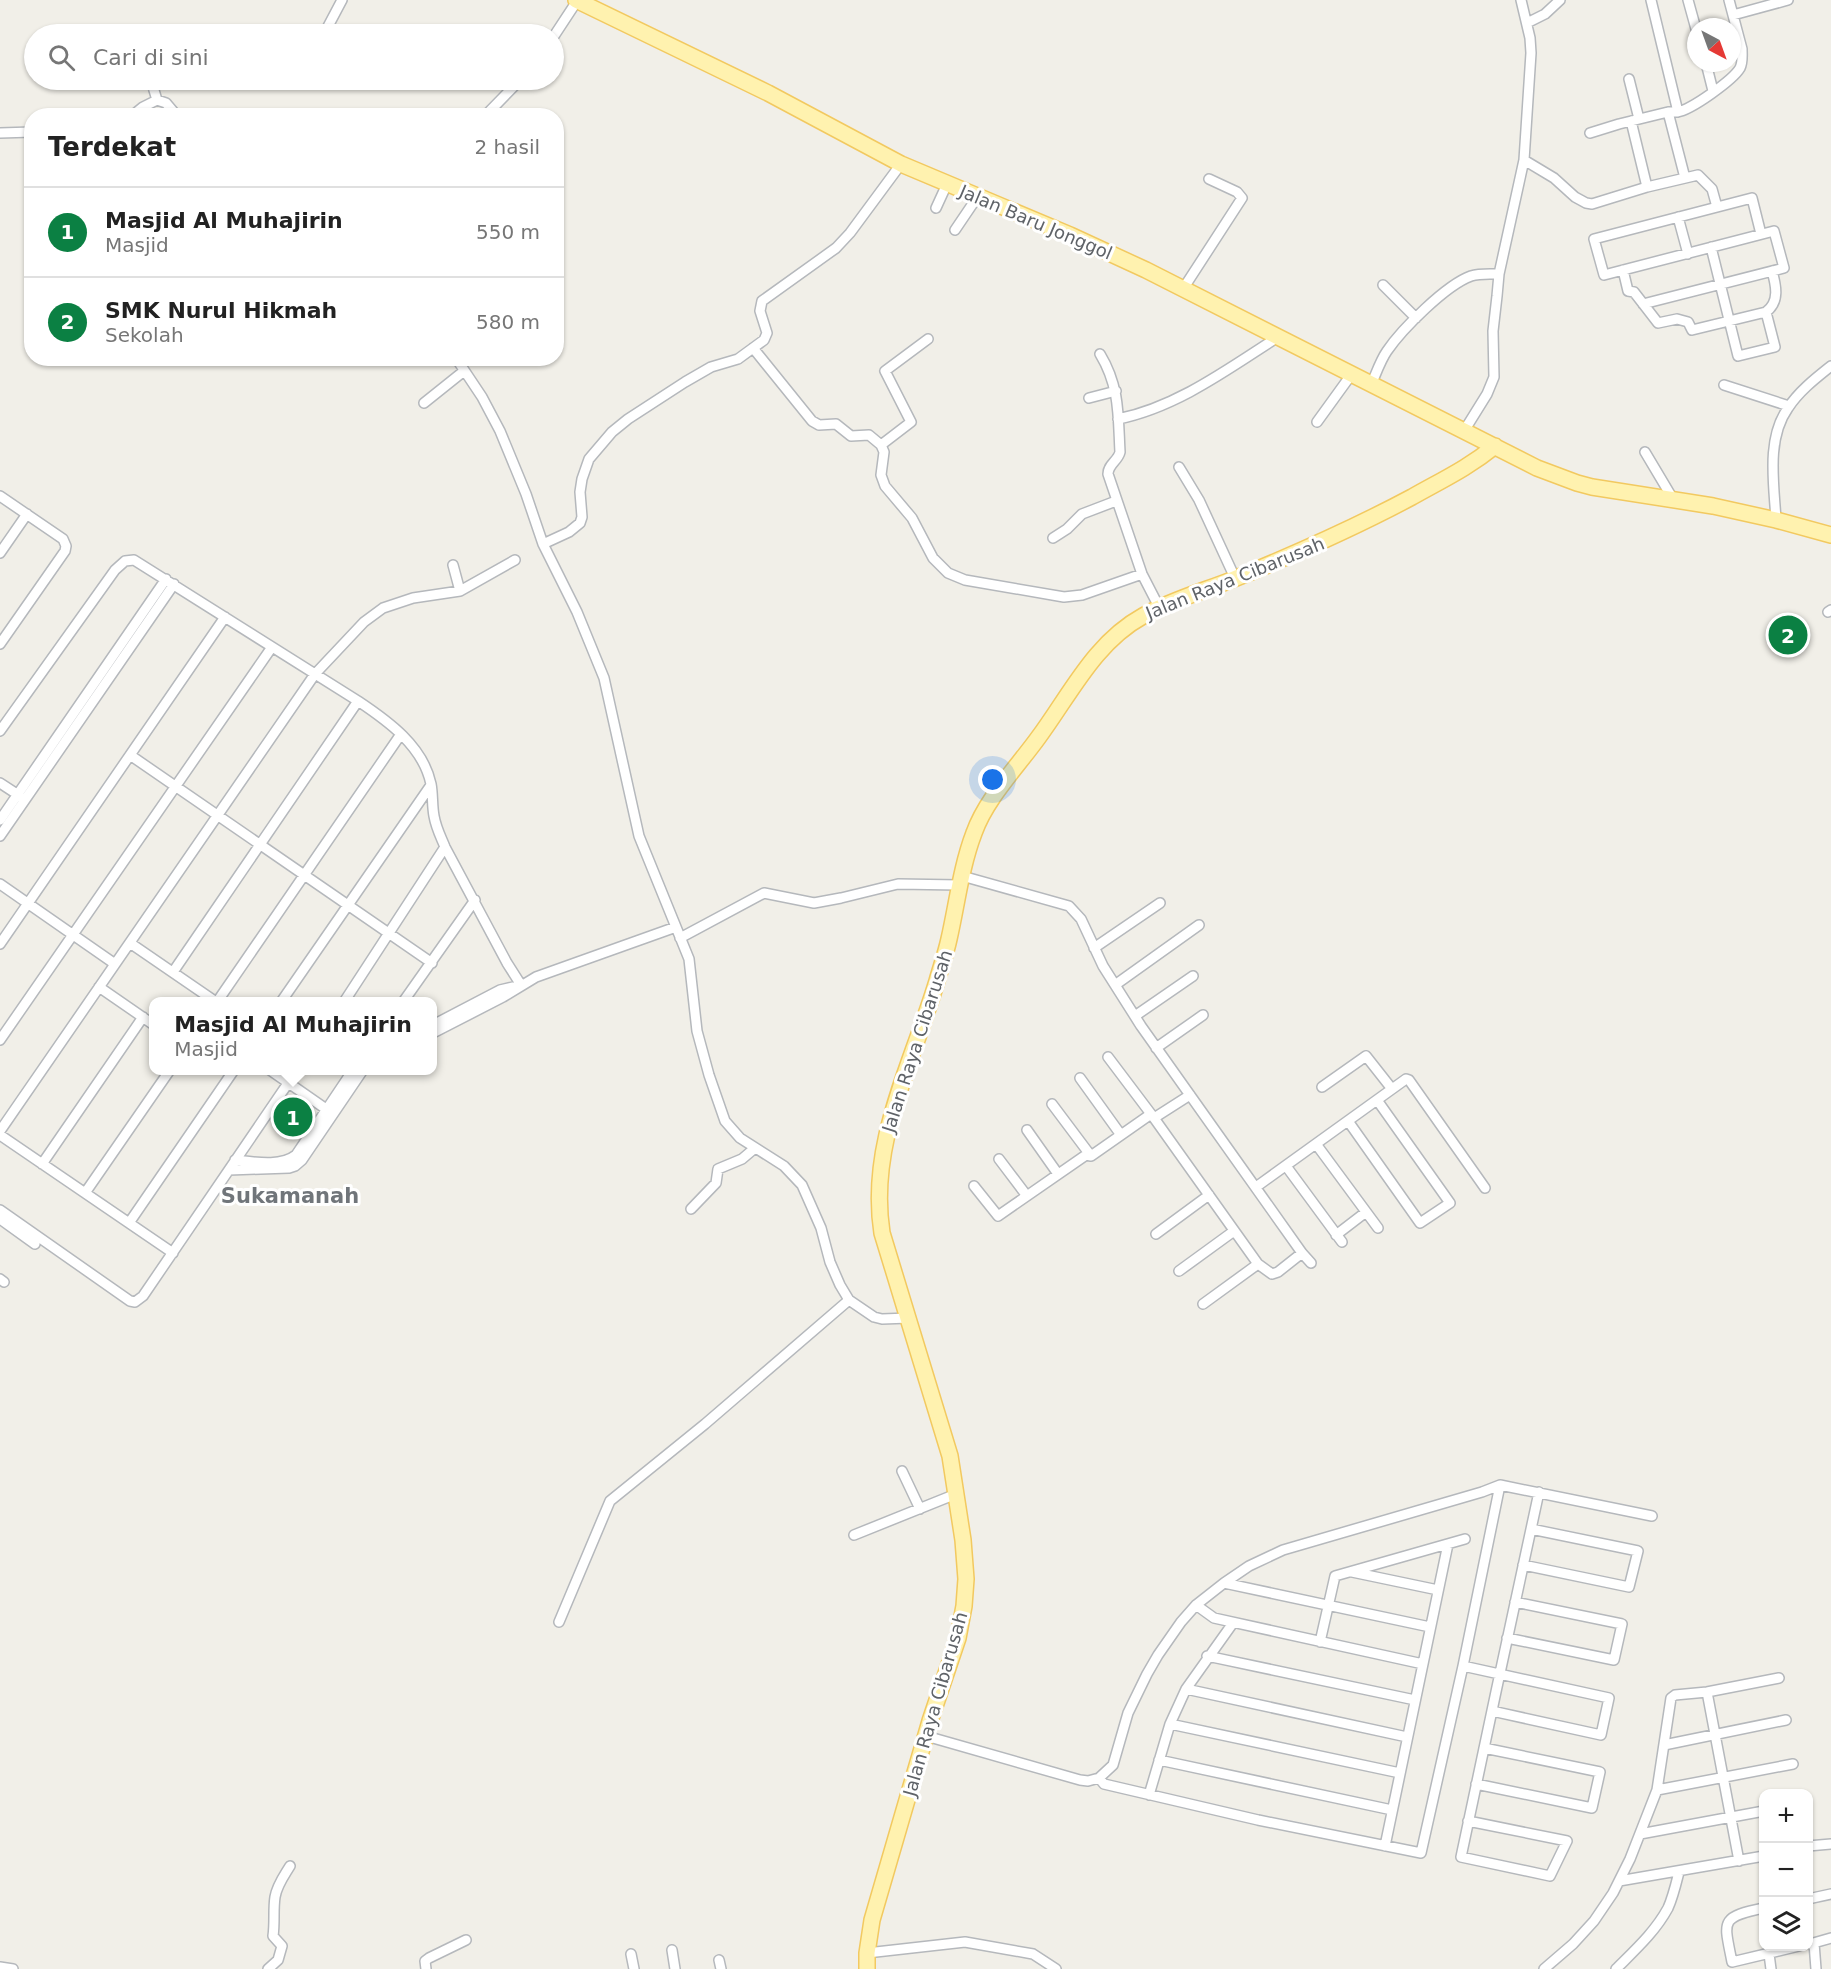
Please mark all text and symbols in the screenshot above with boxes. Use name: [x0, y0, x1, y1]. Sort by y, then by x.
north arrow: [1687, 18, 1741, 72]
search box: [24, 24, 564, 90]
icon: search: [45, 41, 78, 74]
text: Cari di sini: [93, 45, 209, 70]
text: Terdekat: [48, 132, 176, 162]
text: 2 hasil: [474, 135, 540, 159]
street label: Jalan Baru Jonggol: [955, 180, 1116, 264]
text: Masjid Al Muhajirin: [105, 208, 343, 233]
text: 1: [61, 220, 74, 244]
text: 550 m: [476, 220, 540, 244]
text: Masjid: [105, 233, 169, 257]
text: SMK Nurul Hikmah: [105, 298, 337, 323]
text: 2: [61, 310, 74, 334]
text: 580 m: [476, 310, 540, 334]
text: Sekolah: [105, 323, 184, 347]
street label: Jalan Raya Cibarusah: [1142, 533, 1327, 624]
pin: 2: [1768, 612, 1808, 658]
your location: [978, 765, 1007, 794]
street label: Jalan Raya Cibarusah: [877, 947, 956, 1136]
popup: [149, 997, 437, 1075]
text: Masjid Al Muhajirin: [174, 1012, 412, 1037]
text: Masjid: [174, 1037, 238, 1061]
pin: 1: [274, 1094, 312, 1140]
district label: Sukamanah: [221, 1184, 359, 1208]
street label: Jalan Raya Cibarusah: [898, 1609, 971, 1800]
map controls: [1759, 1789, 1813, 1951]
button: +: [1759, 1789, 1813, 1843]
button: −: [1759, 1843, 1813, 1897]
button: layers: [1759, 1897, 1813, 1951]

